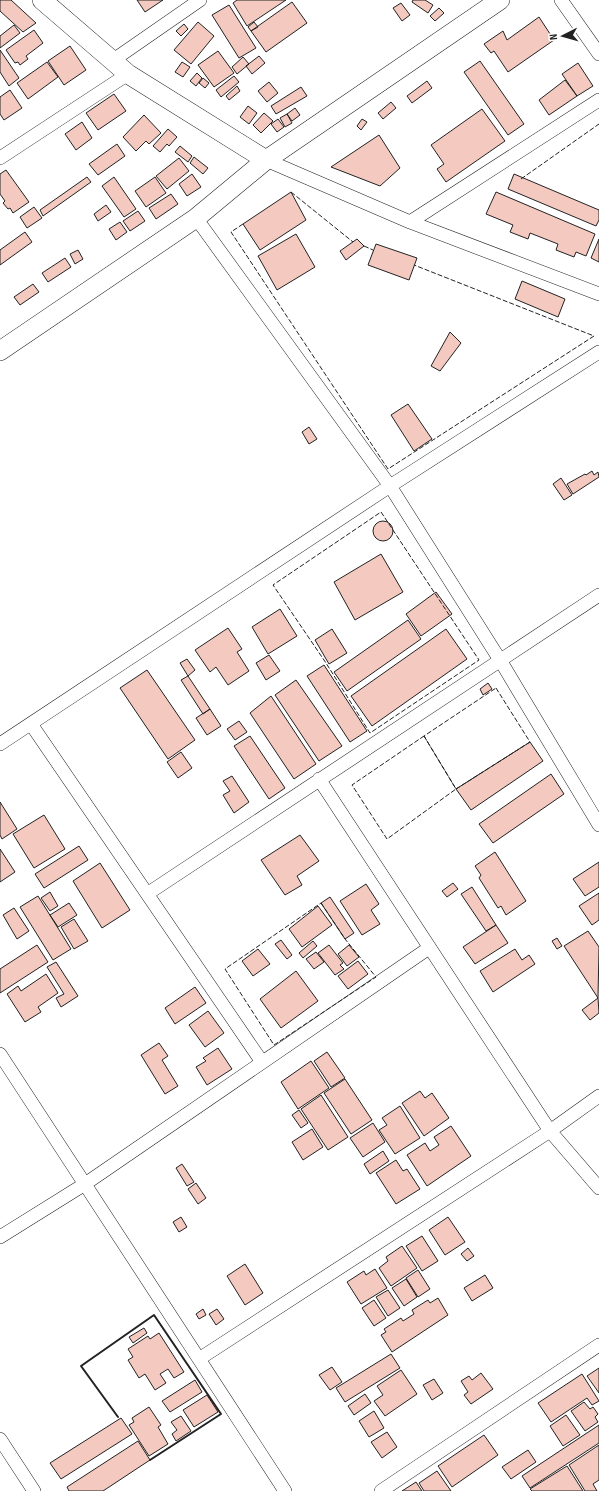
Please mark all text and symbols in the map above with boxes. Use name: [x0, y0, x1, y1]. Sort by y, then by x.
north arrow: [543, 16, 583, 56]
text: N: [547, 33, 560, 41]

